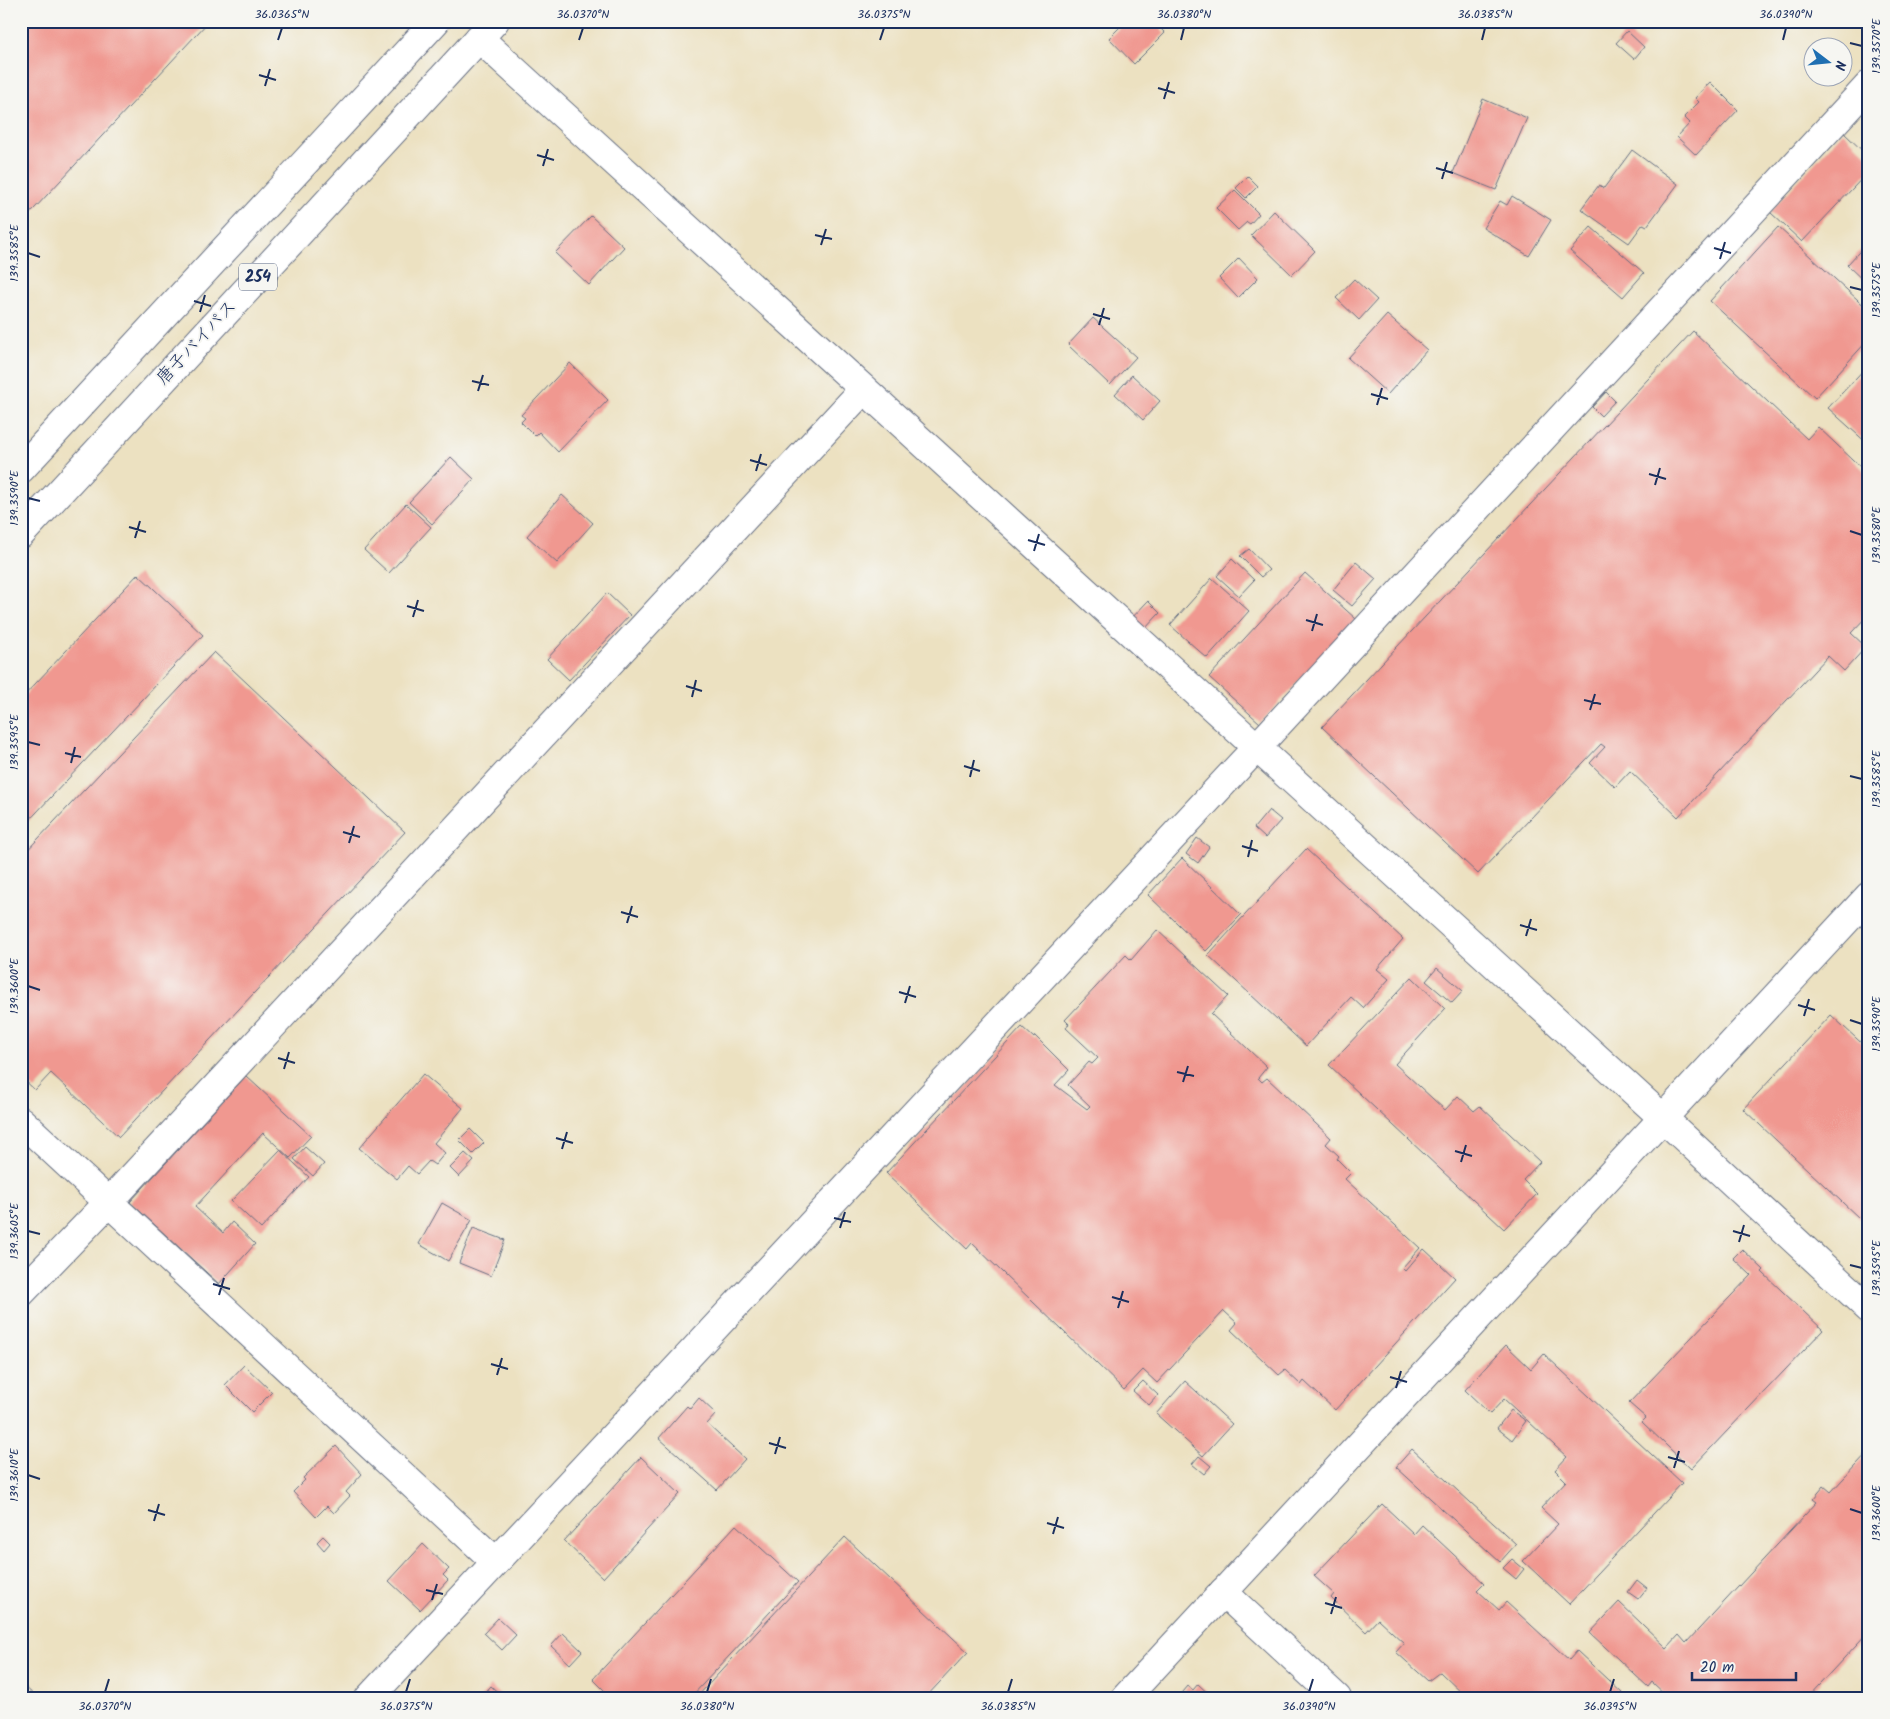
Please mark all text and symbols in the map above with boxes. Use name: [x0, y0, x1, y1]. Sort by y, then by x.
text: 36.0365°N: [255, 5, 309, 24]
text: 36.0370°N: [557, 5, 609, 24]
text: 36.0375°N: [857, 5, 911, 24]
text: 36.0380°N: [1157, 5, 1211, 24]
text: 36.0385°N: [1457, 5, 1513, 24]
text: 36.0390°N: [1759, 5, 1813, 24]
text: 139.3570°E: [1867, 17, 1886, 74]
north arrow: [1802, 38, 1852, 88]
text: N: [1828, 58, 1851, 73]
text: 139.3585°E: [5, 223, 24, 282]
text: 139.3575°E: [1867, 261, 1886, 318]
road number: 254: [239, 264, 277, 290]
street label: 唐子バイパス: [150, 294, 244, 392]
text: 139.3590°E: [5, 469, 24, 526]
text: 139.3580°E: [1867, 506, 1886, 563]
text: 139.3595°E: [5, 713, 24, 770]
text: 139.3585°E: [1867, 749, 1886, 808]
text: 139.3600°E: [5, 957, 24, 1014]
text: 139.3590°E: [1867, 995, 1886, 1052]
text: 139.3605°E: [5, 1202, 24, 1259]
text: 139.3595°E: [1867, 1239, 1886, 1296]
text: 139.3610°E: [5, 1447, 24, 1502]
text: 139.3600°E: [1867, 1484, 1886, 1541]
scale bar: [1692, 1649, 1796, 1681]
text: 20 m: [1700, 1656, 1734, 1680]
text: 36.0370°N: [79, 1697, 131, 1716]
text: 36.0375°N: [379, 1697, 433, 1716]
text: 36.0380°N: [680, 1697, 734, 1716]
text: 36.0385°N: [980, 1697, 1036, 1716]
text: 36.0390°N: [1282, 1697, 1336, 1716]
text: 36.0395°N: [1583, 1697, 1637, 1716]

